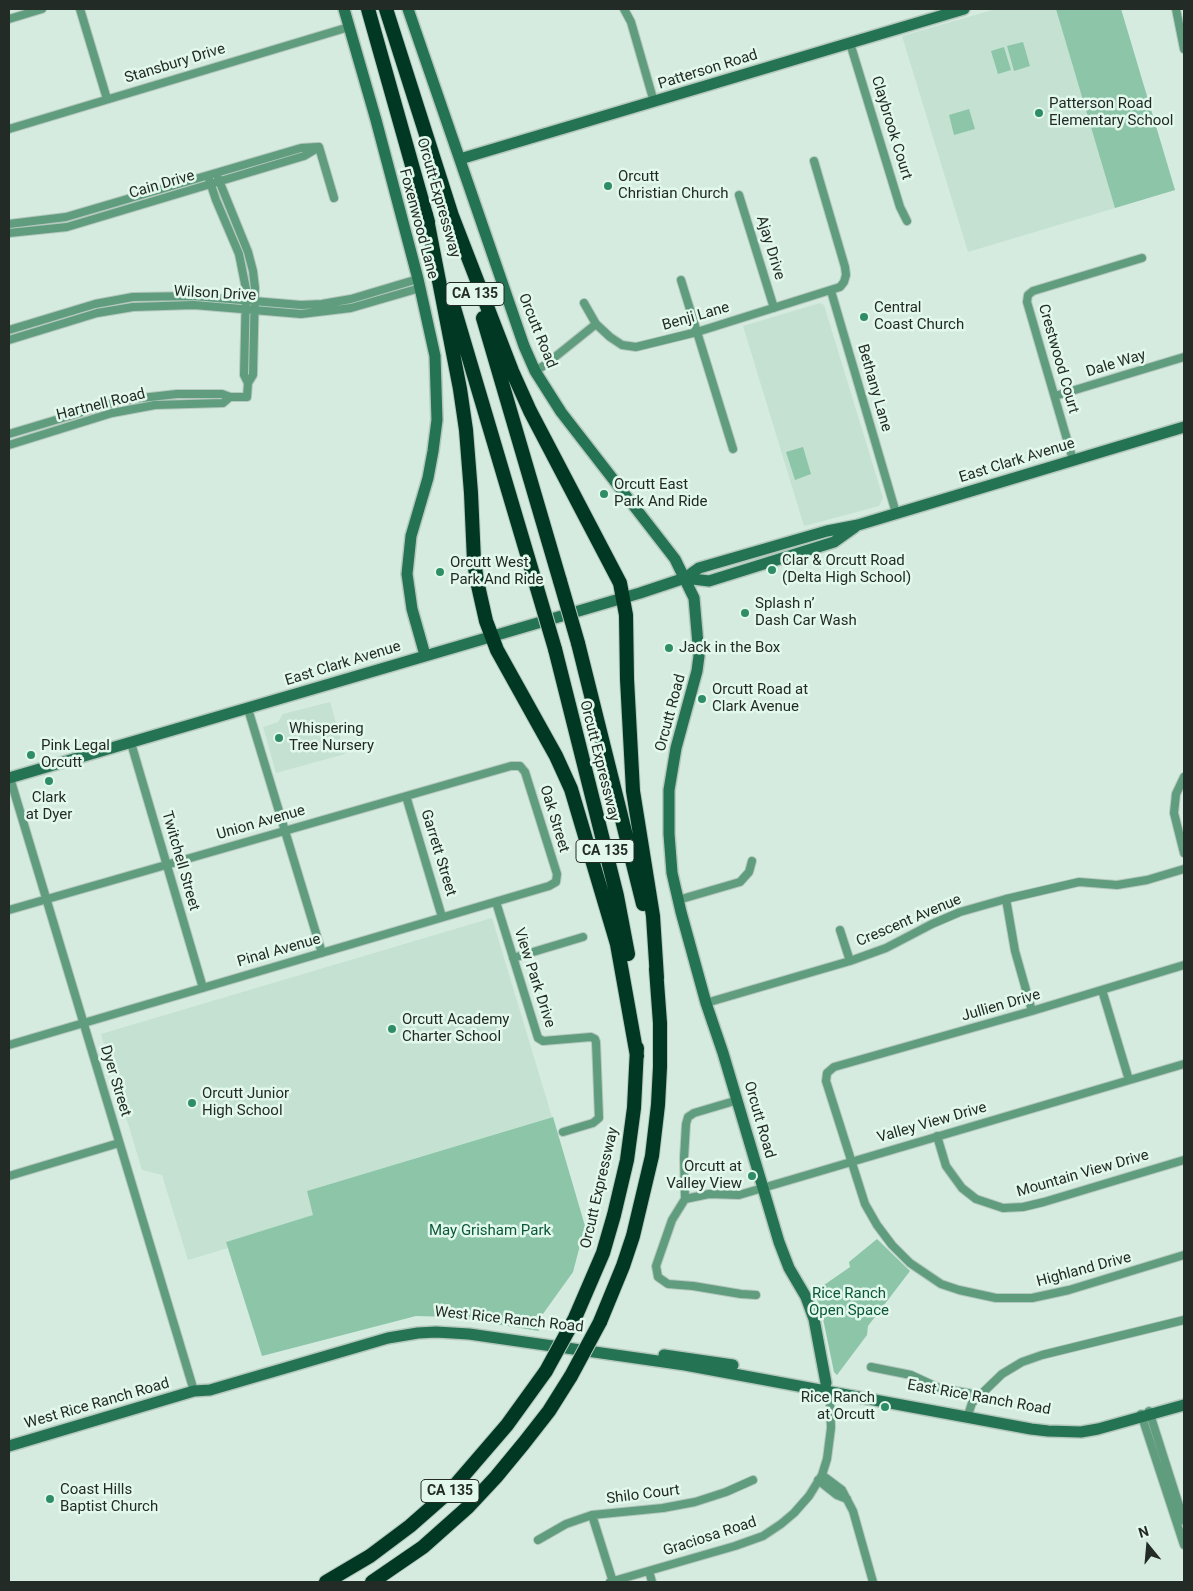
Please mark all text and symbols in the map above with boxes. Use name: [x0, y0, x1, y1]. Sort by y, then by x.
street label: Stansbury Drive: [122, 40, 228, 88]
street label: Patterson Road: [656, 46, 760, 94]
street label: Claybrook Court: [867, 74, 915, 182]
place label: Patterson Road Elementary School: [1049, 95, 1173, 130]
marker: Patterson Road Elementary School: [1033, 107, 1045, 119]
street label: Orcutt Expressway: [412, 136, 464, 260]
street label: Cain Drive: [127, 167, 197, 203]
street label: Foxenwood Lane: [395, 167, 441, 281]
place label: Orcutt Christian Church: [618, 168, 729, 203]
marker: Orcutt Christian Church: [602, 180, 614, 192]
street label: Ajay Drive: [752, 214, 788, 282]
road number: CA 135: [446, 282, 504, 306]
street label: Wilson Drive: [173, 283, 257, 305]
street label: Orcutt Road: [514, 291, 560, 371]
street label: Benji Lane: [660, 299, 732, 335]
place label: Central Coast Church: [874, 299, 964, 334]
street label: Crestwood Court: [1034, 302, 1082, 416]
marker: Central Coast Church: [858, 311, 870, 323]
street label: Bethany Lane: [853, 342, 895, 434]
street label: Dale Way: [1084, 346, 1148, 382]
street label: Hartnell Road: [55, 385, 147, 425]
street label: East Clark Avenue: [957, 435, 1077, 487]
place label: Orcutt East Park And Ride: [614, 476, 708, 511]
marker: Orcutt East Park And Ride: [598, 488, 610, 500]
place label: Clar & Orcutt Road (Delta High School): [782, 552, 911, 587]
place label: Orcutt West Park And Ride: [450, 554, 544, 589]
marker: Clar & Orcutt Road (Delta High School): [766, 564, 778, 576]
marker: Orcutt West Park And Ride: [434, 566, 446, 578]
place label: Splash n’ Dash Car Wash: [755, 595, 857, 630]
marker: Splash n’ Dash Car Wash: [739, 607, 751, 619]
street label: East Clark Avenue: [283, 638, 403, 690]
place label: Jack in the Box: [679, 639, 780, 657]
marker: Jack in the Box: [663, 642, 675, 654]
street label: Orcutt Road: [652, 672, 690, 754]
place label: Orcutt Road at Clark Avenue: [712, 681, 808, 716]
marker: Orcutt Road at Clark Avenue: [696, 693, 708, 705]
street label: Orcutt Expressway: [575, 699, 623, 823]
place label: Whispering Tree Nursery: [289, 720, 374, 755]
marker: Whispering Tree Nursery: [273, 732, 285, 744]
place label: Pink Legal Orcutt: [41, 737, 110, 772]
marker: Pink Legal Orcutt: [25, 749, 37, 761]
marker: Clark at Dyer: [43, 775, 55, 787]
street label: Oak Street: [535, 783, 573, 855]
place label: Clark at Dyer: [26, 789, 72, 824]
street label: Union Avenue: [215, 802, 307, 844]
street label: Garrett Street: [416, 808, 460, 898]
street label: Twitchell Street: [157, 809, 203, 913]
road number: CA 135: [576, 839, 634, 862]
street label: Crescent Avenue: [854, 891, 964, 951]
street label: View Park Drive: [509, 926, 559, 1030]
street label: Pinal Avenue: [235, 931, 323, 971]
street label: Jullien Drive: [960, 986, 1042, 1026]
place label: Orcutt Academy Charter School: [402, 1011, 509, 1046]
marker: Orcutt Academy Charter School: [386, 1023, 398, 1035]
street label: Dyer Street: [96, 1043, 134, 1119]
street label: Orcutt Road: [739, 1079, 779, 1161]
place label: Orcutt Junior High School: [202, 1085, 289, 1120]
marker: Orcutt Junior High School: [186, 1097, 198, 1109]
street label: Valley View Drive: [875, 1099, 989, 1147]
street label: Orcutt Expressway: [577, 1126, 623, 1250]
street label: Mountain View Drive: [1015, 1146, 1151, 1202]
place label: Orcutt at Valley View: [666, 1158, 742, 1193]
marker: Orcutt at Valley View: [746, 1170, 758, 1182]
park label: May Grisham Park: [429, 1222, 551, 1240]
street label: Highland Drive: [1035, 1249, 1133, 1291]
park label: Rice Ranch Open Space: [809, 1285, 889, 1320]
street label: West Rice Ranch Road: [434, 1303, 584, 1337]
street label: West Rice Ranch Road: [23, 1375, 171, 1433]
street label: East Rice Ranch Road: [906, 1377, 1052, 1419]
place label: Rice Ranch at Orcutt: [801, 1389, 875, 1424]
marker: Rice Ranch at Orcutt: [879, 1401, 891, 1413]
road number: CA 135: [421, 1480, 479, 1502]
place label: Coast Hills Baptist Church: [60, 1481, 158, 1516]
street label: Shilo Court: [605, 1482, 681, 1508]
marker: Coast Hills Baptist Church: [44, 1493, 56, 1505]
street label: Graciosa Road: [661, 1513, 759, 1561]
north arrow: [1123, 1521, 1173, 1571]
text: N: [1137, 1523, 1151, 1541]

